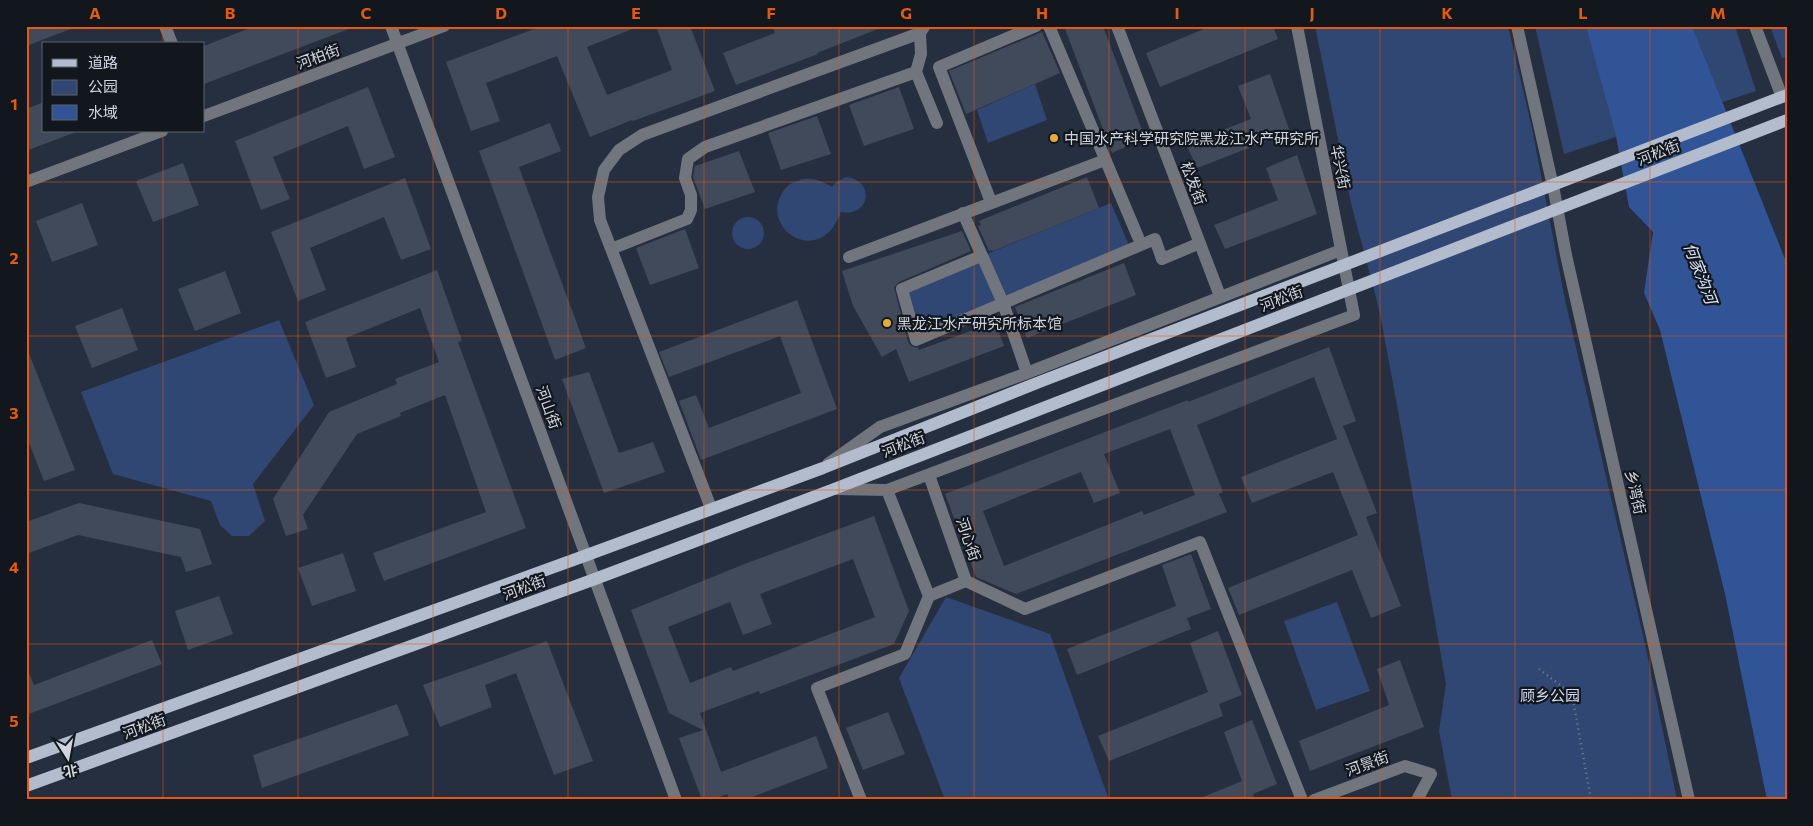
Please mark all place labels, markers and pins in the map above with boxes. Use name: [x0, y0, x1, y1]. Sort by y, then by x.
place label: 中国水产科学研究院黑龙江水产研究所: [1064, 129, 1319, 147]
marker: 中国水产科学研究院黑龙江水产研究所: [1048, 132, 1060, 144]
place label: 黑龙江水产研究所标本馆: [897, 314, 1062, 332]
marker: 黑龙江水产研究所标本馆: [881, 317, 893, 329]

